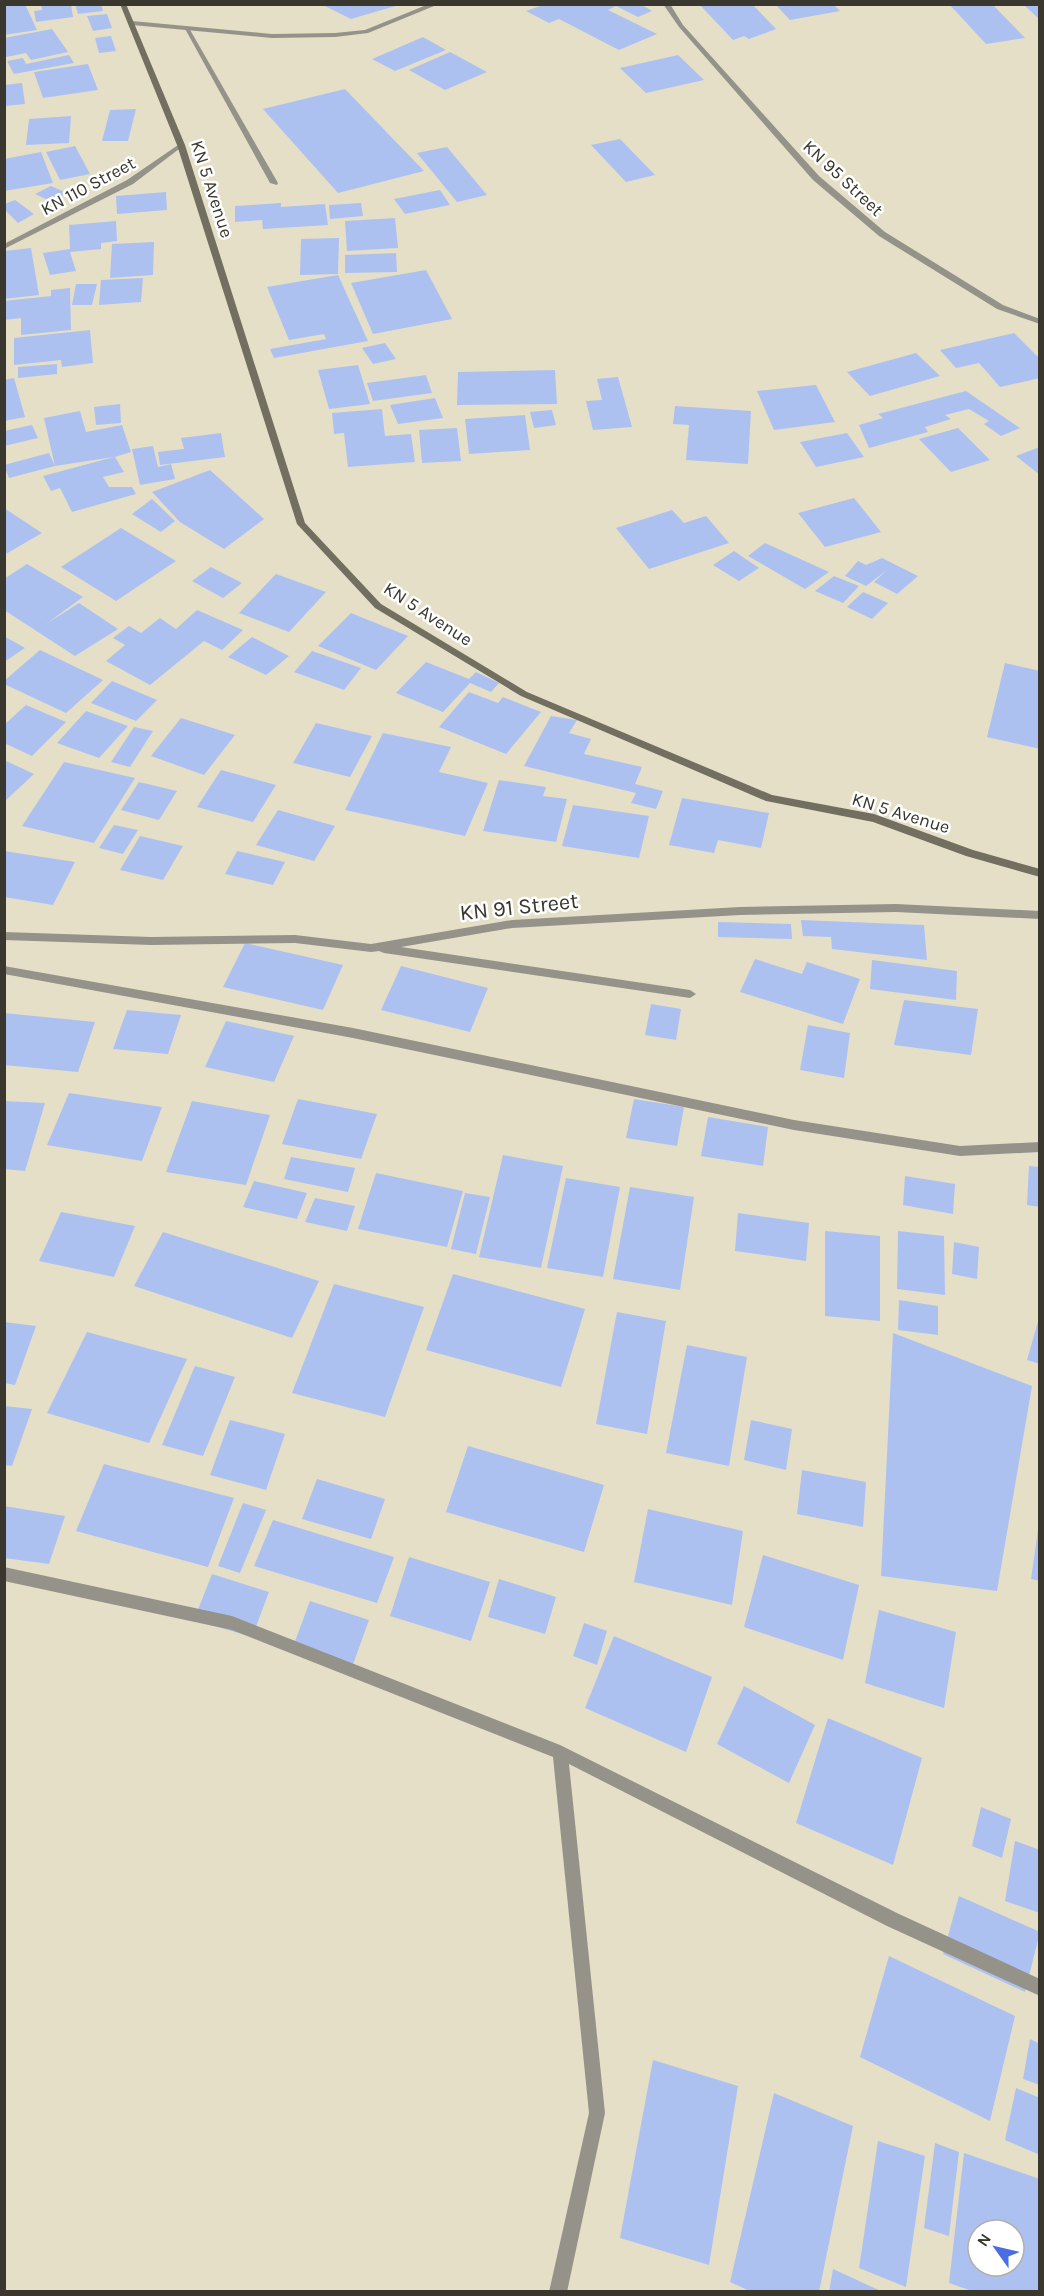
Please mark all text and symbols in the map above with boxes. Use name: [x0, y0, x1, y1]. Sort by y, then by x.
street label: KN 95 Street: [798, 135, 888, 221]
street label: KN 5 Avenue: [186, 137, 238, 241]
street label: KN 110 Street: [37, 152, 139, 220]
street label: KN 5 Avenue: [380, 577, 476, 651]
street label: KN 5 Avenue: [849, 788, 953, 838]
street label: KN 91 Street: [458, 888, 580, 926]
north arrow: [966, 2218, 1026, 2278]
text: N: [973, 2230, 995, 2250]

